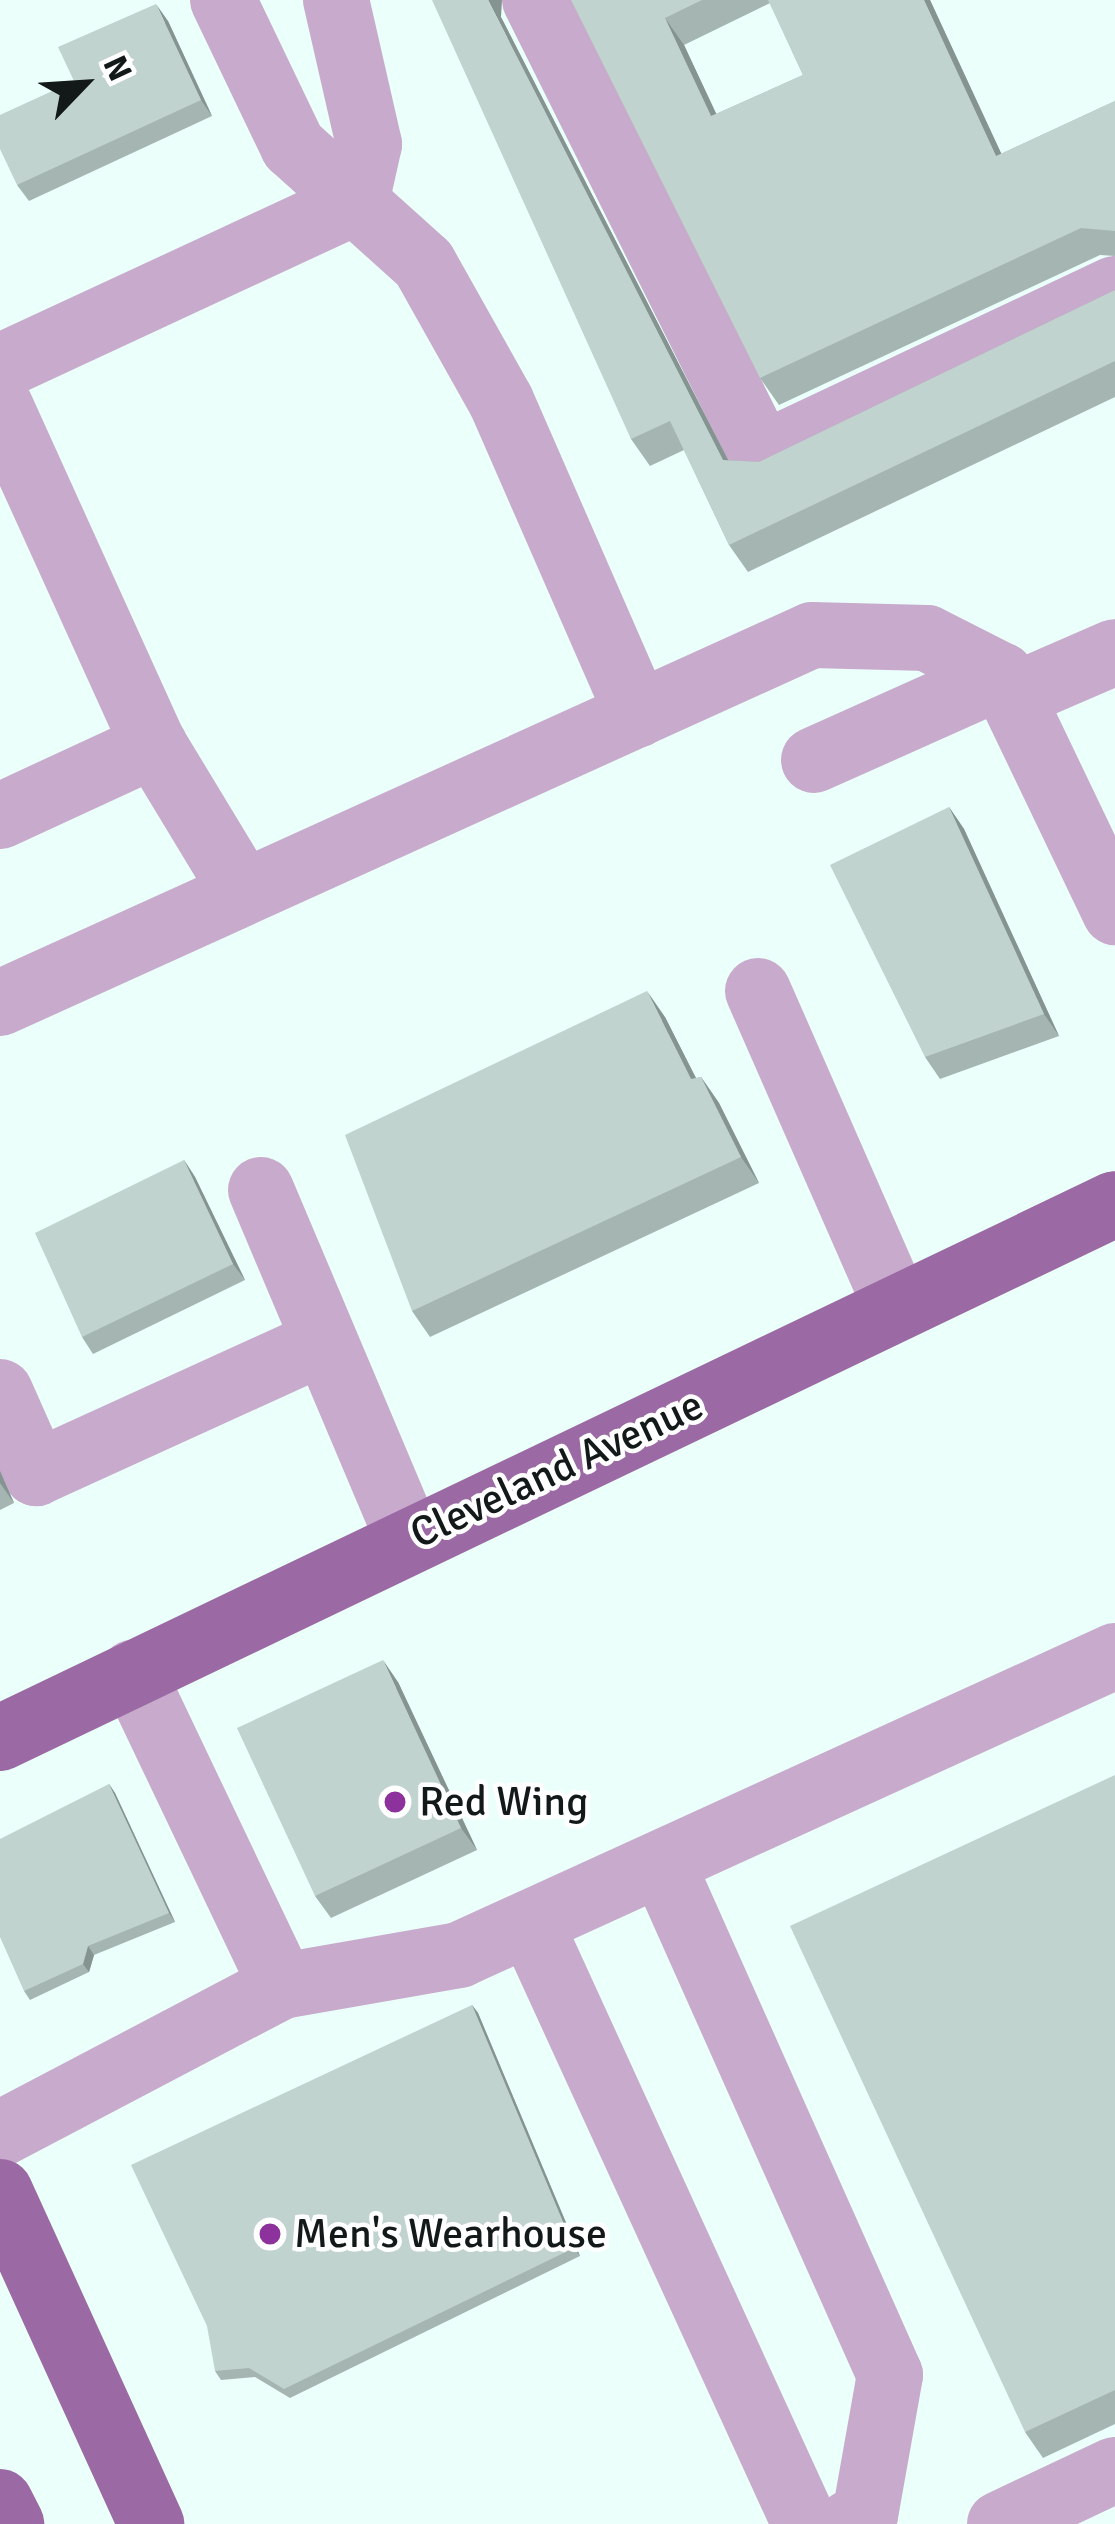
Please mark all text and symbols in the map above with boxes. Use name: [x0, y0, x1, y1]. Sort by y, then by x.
north arrow: [24, 24, 144, 144]
text: N: [94, 50, 141, 88]
street label: Cleveland Avenue: [403, 1380, 711, 1560]
place label: Red Wing: [419, 1777, 588, 1827]
marker: Red Wing: [382, 1789, 408, 1815]
place label: Men's Wearhouse: [294, 2209, 607, 2259]
marker: Men's Wearhouse: [257, 2221, 283, 2247]

